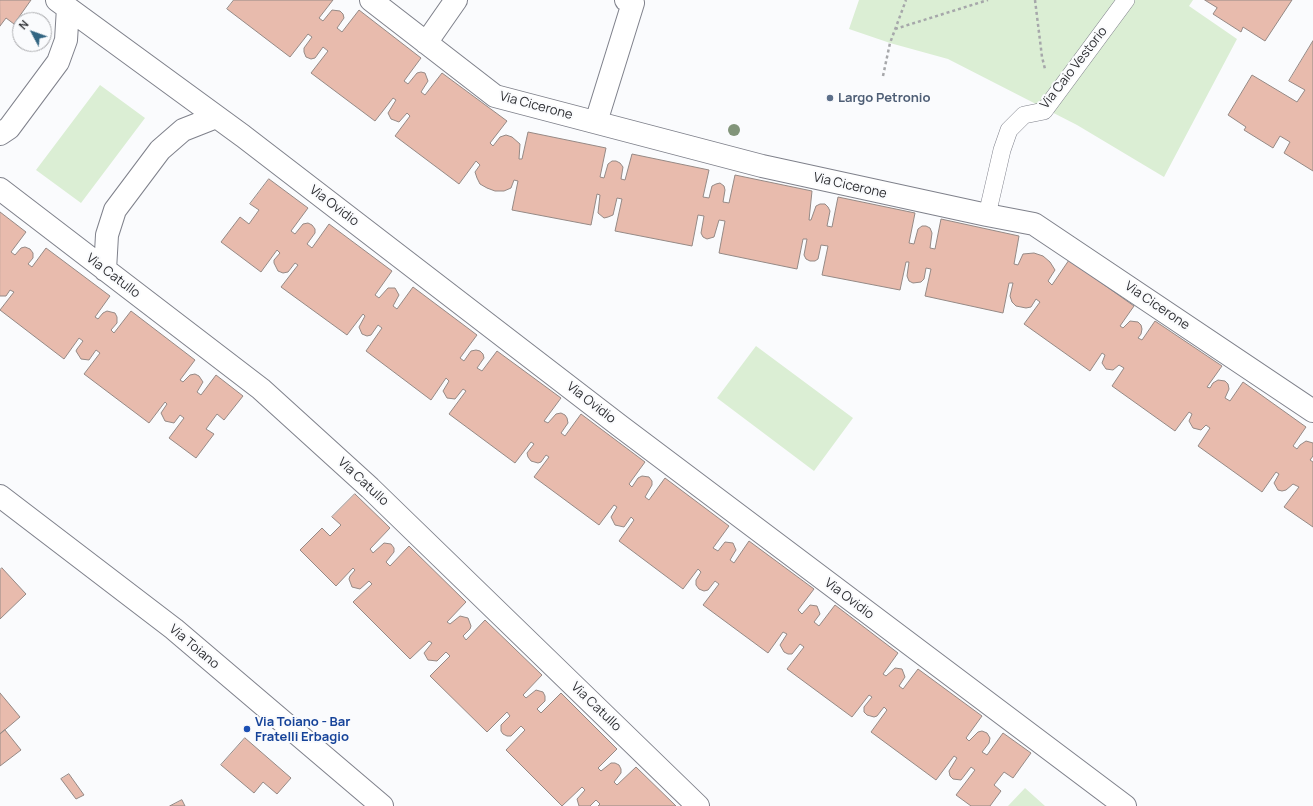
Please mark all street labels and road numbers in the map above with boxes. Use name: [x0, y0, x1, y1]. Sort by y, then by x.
street label: Via Caio Vestorio: [1037, 24, 1111, 112]
street label: Via Cicerone: [498, 89, 574, 123]
street label: Via Cicerone: [812, 170, 888, 202]
street label: Via Ovidio: [306, 182, 362, 230]
street label: Via Catullo: [83, 251, 143, 301]
street label: Via Cicerone: [1122, 279, 1192, 333]
street label: Via Ovidio: [563, 379, 619, 427]
street label: Via Catullo: [334, 455, 392, 509]
street label: Via Ovidio: [821, 575, 877, 623]
street label: Via Toiano: [166, 622, 222, 672]
street label: Via Catullo: [568, 679, 624, 735]

